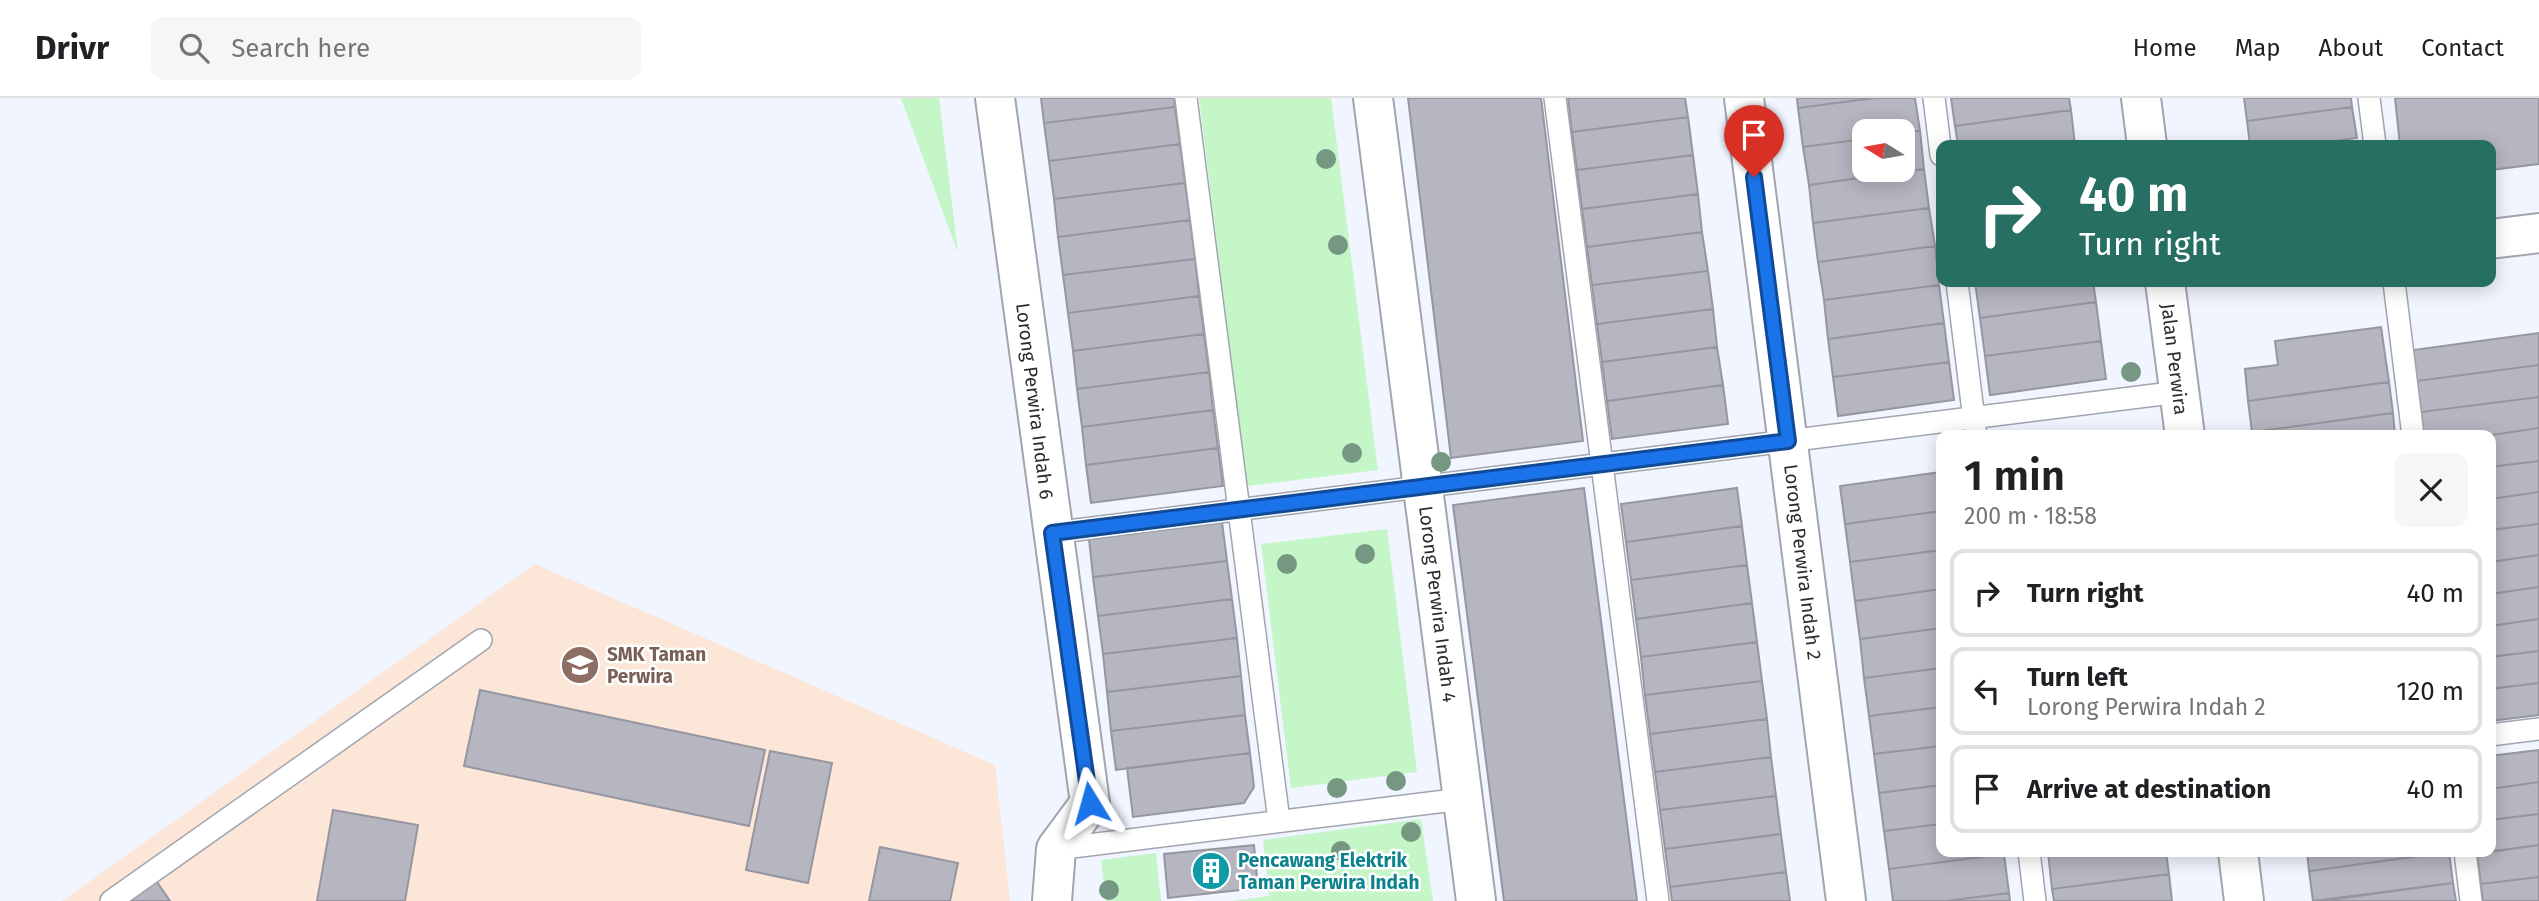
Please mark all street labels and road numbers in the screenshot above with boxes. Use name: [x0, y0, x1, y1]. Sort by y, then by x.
street label: Lorong Perwira Indah 6: [1011, 301, 1058, 501]
street label: Jalan Perwira: [2156, 302, 2193, 416]
street label: Lorong Perwira Indah 2: [1779, 463, 1826, 661]
street label: Lorong Perwira Indah 4: [1414, 504, 1461, 704]

